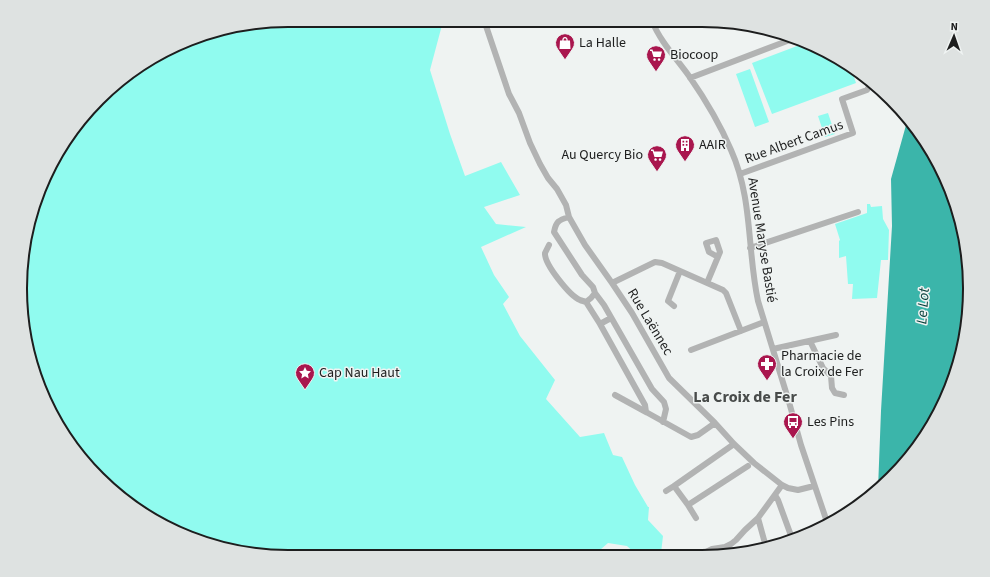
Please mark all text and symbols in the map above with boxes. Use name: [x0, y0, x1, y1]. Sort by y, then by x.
north arrow: [934, 16, 974, 56]
text: N: [950, 19, 958, 34]
shop icon: La Halle: [554, 32, 576, 60]
place label: La Halle: [579, 33, 626, 53]
supermarket icon: Biocoop: [645, 44, 667, 72]
place label: Biocoop: [670, 45, 719, 65]
street label: Rue Albert Camus: [742, 115, 846, 169]
building icon: AAIR: [674, 134, 696, 162]
place label: AAIR: [699, 135, 726, 155]
supermarket icon: Au Quercy Bio: [646, 144, 668, 172]
place label: Au Quercy Bio: [561, 145, 643, 165]
street label: Avenue Maryse Bastié: [742, 176, 782, 304]
street label: Rue Laënnec: [622, 285, 678, 360]
water label: Le Lot: [911, 286, 935, 325]
place label: Pharmacie de la Croix de Fer: [781, 346, 863, 382]
pharmacy icon: Pharmacie de la Croix de Fer: [756, 353, 778, 381]
place icon: Cap Nau Haut: [294, 362, 316, 390]
place label: Cap Nau Haut: [319, 363, 400, 383]
district label: La Croix de Fer: [693, 386, 797, 408]
bus stop icon: Les Pins: [782, 411, 804, 439]
place label: Les Pins: [807, 412, 854, 432]

